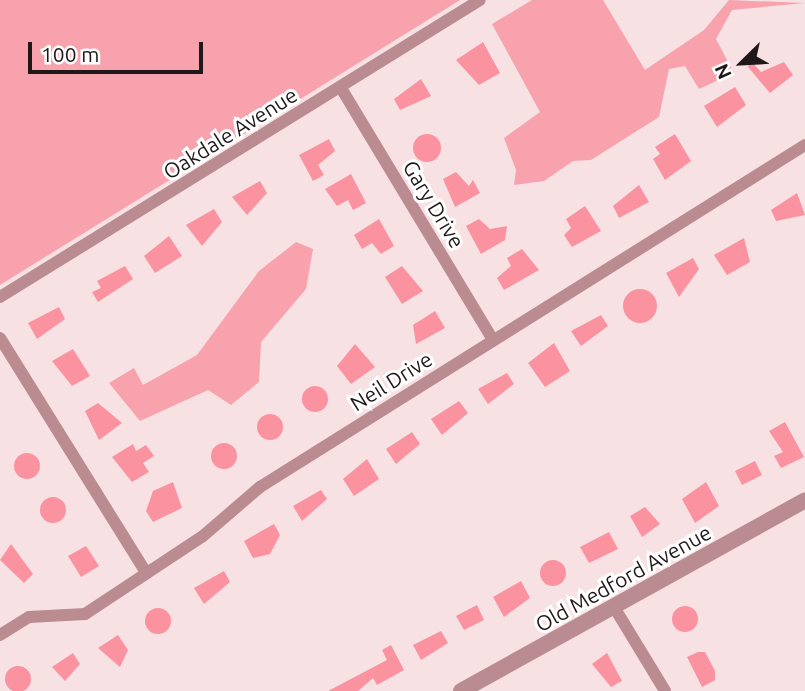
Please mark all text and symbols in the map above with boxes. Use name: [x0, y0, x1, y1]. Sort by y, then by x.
scale bar: [32, 28, 206, 72]
north arrow: [707, 28, 777, 98]
text: 100 m: [41, 42, 99, 66]
text: N: [710, 61, 736, 82]
street label: Oakdale Avenue: [158, 82, 302, 184]
street label: Gary Drive: [398, 156, 470, 252]
street label: Neil Drive: [345, 346, 437, 416]
street label: Old Medford Avenue: [531, 519, 715, 637]

